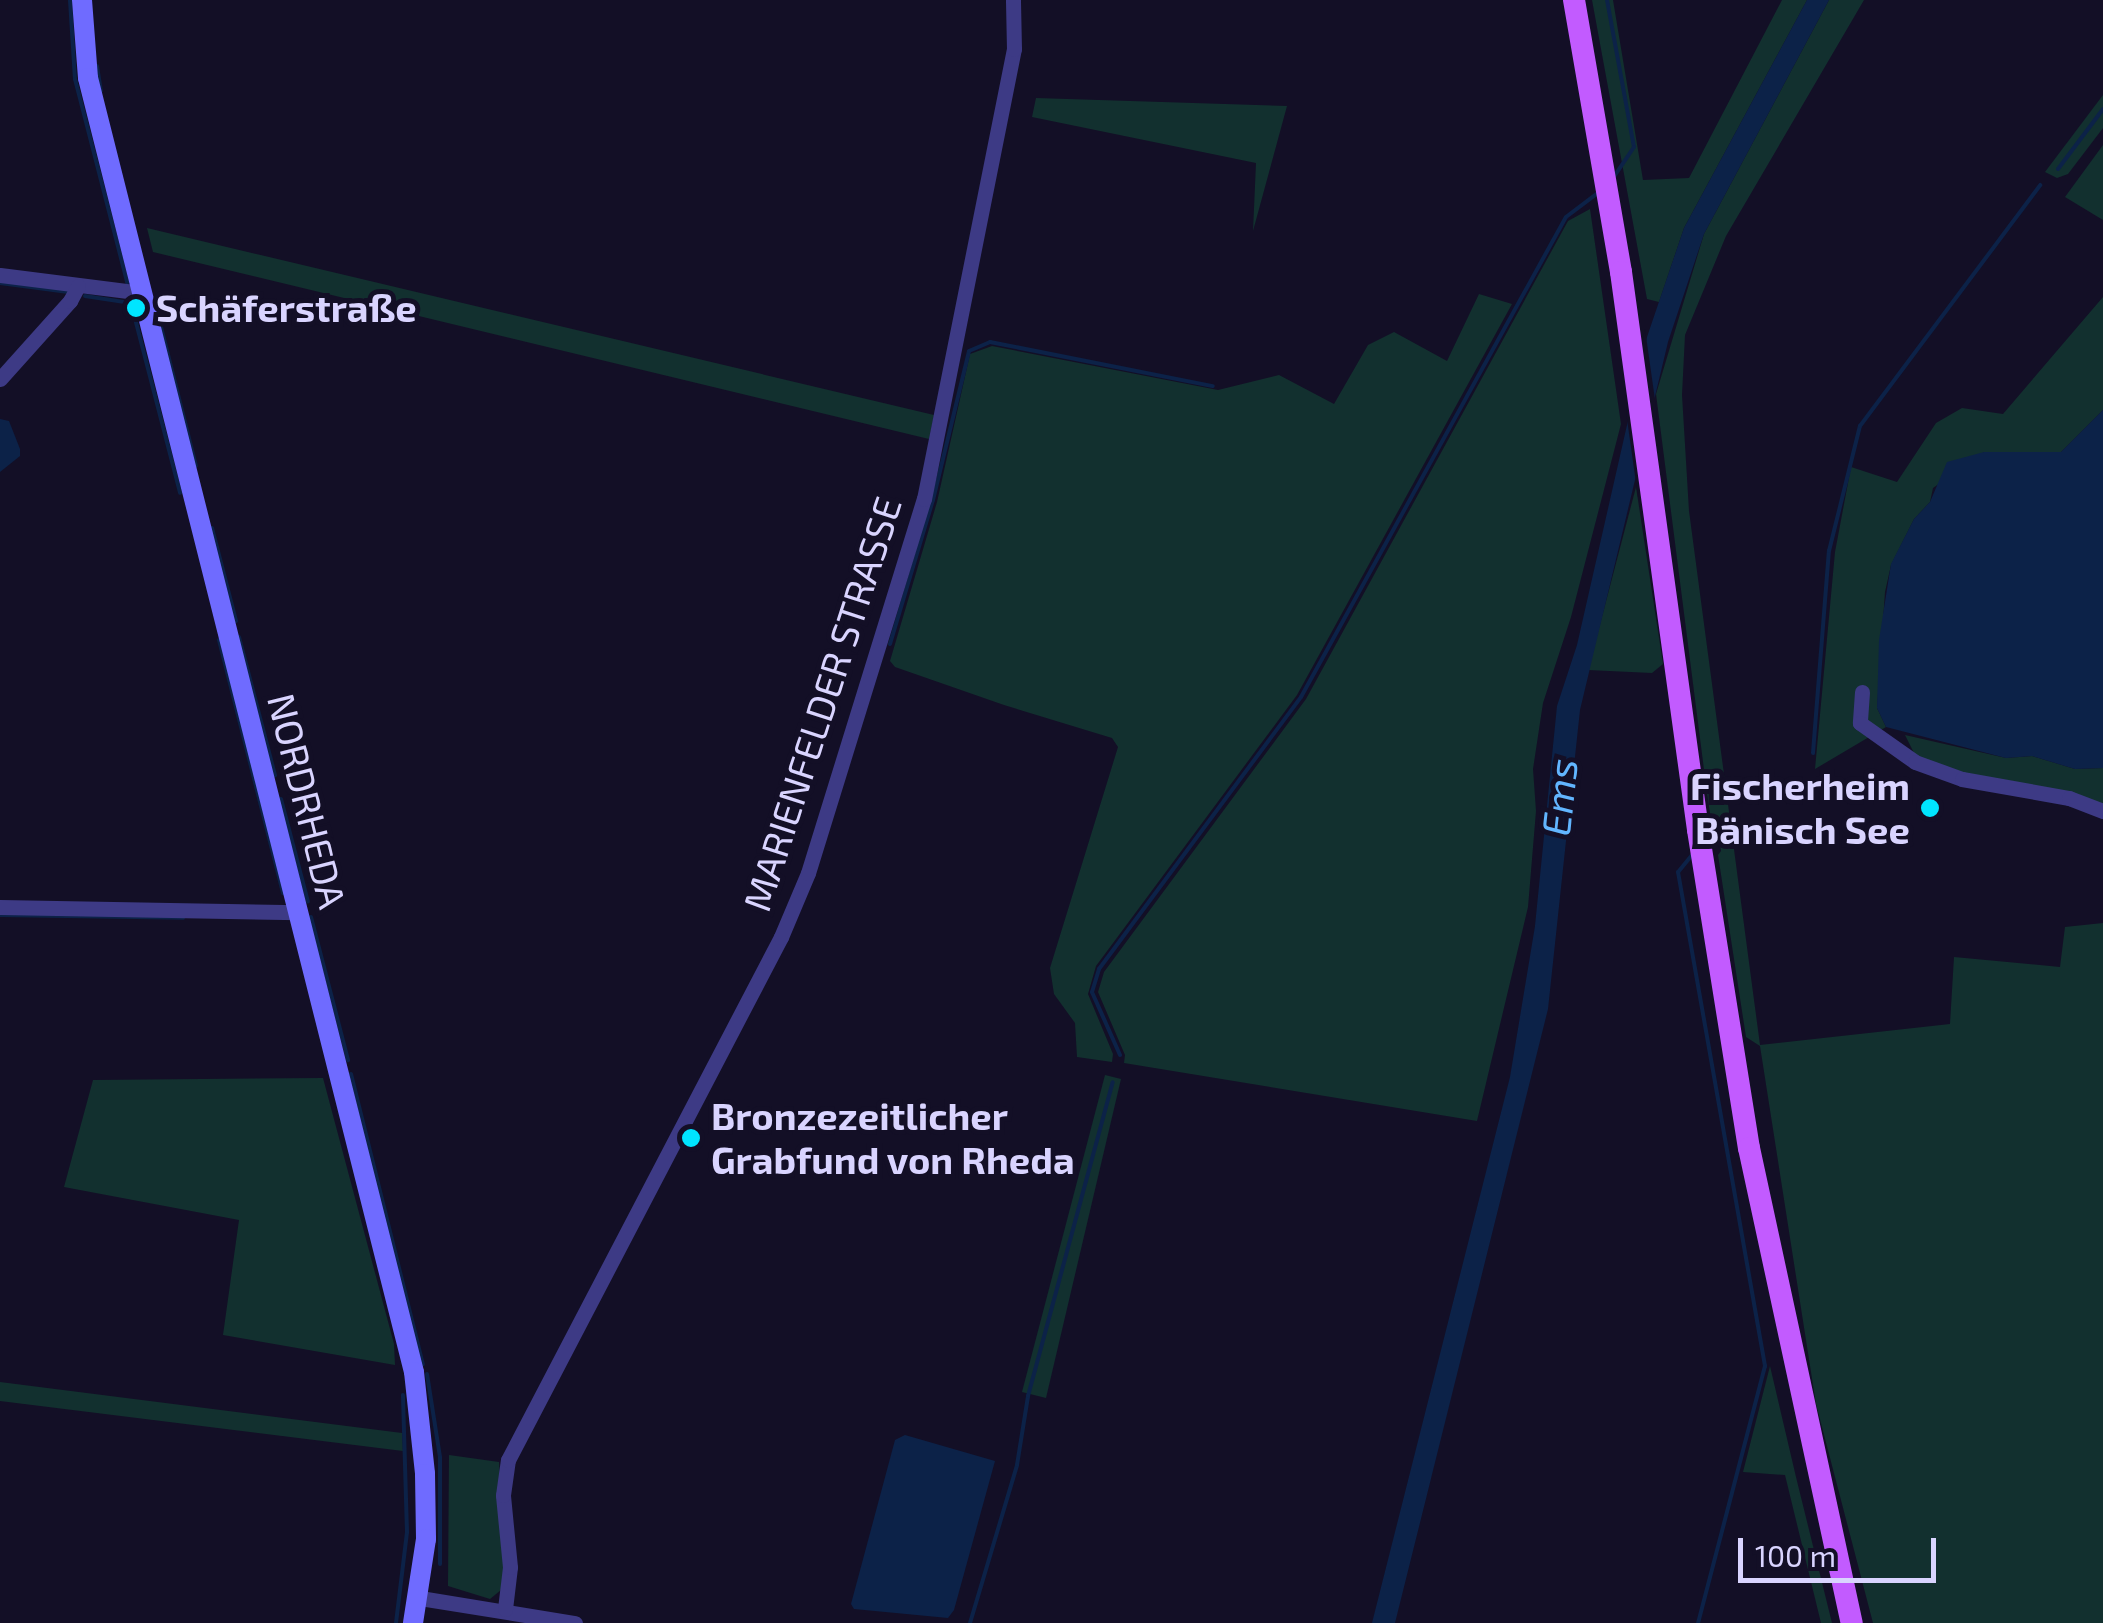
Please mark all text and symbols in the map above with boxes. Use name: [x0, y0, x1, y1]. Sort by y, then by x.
place label: Schäferstraße: [156, 285, 417, 331]
marker: Schäferstraße: [125, 297, 147, 319]
street label: MARIENFELDER STRASSE: [733, 491, 911, 917]
street label: NORDRHEDA: [258, 689, 356, 913]
water label: Ems: [1530, 756, 1586, 838]
place label: Fischerheim Bänisch See: [1690, 763, 1910, 852]
marker: Fischerheim Bänisch See: [1919, 797, 1941, 819]
place label: Bronzezeitlicher Grabfund von Rheda: [711, 1093, 1075, 1182]
marker: Bronzezeitlicher Grabfund von Rheda: [680, 1127, 702, 1149]
scale bar: [1743, 1518, 1940, 1580]
text: 100 m: [1755, 1537, 1836, 1573]

